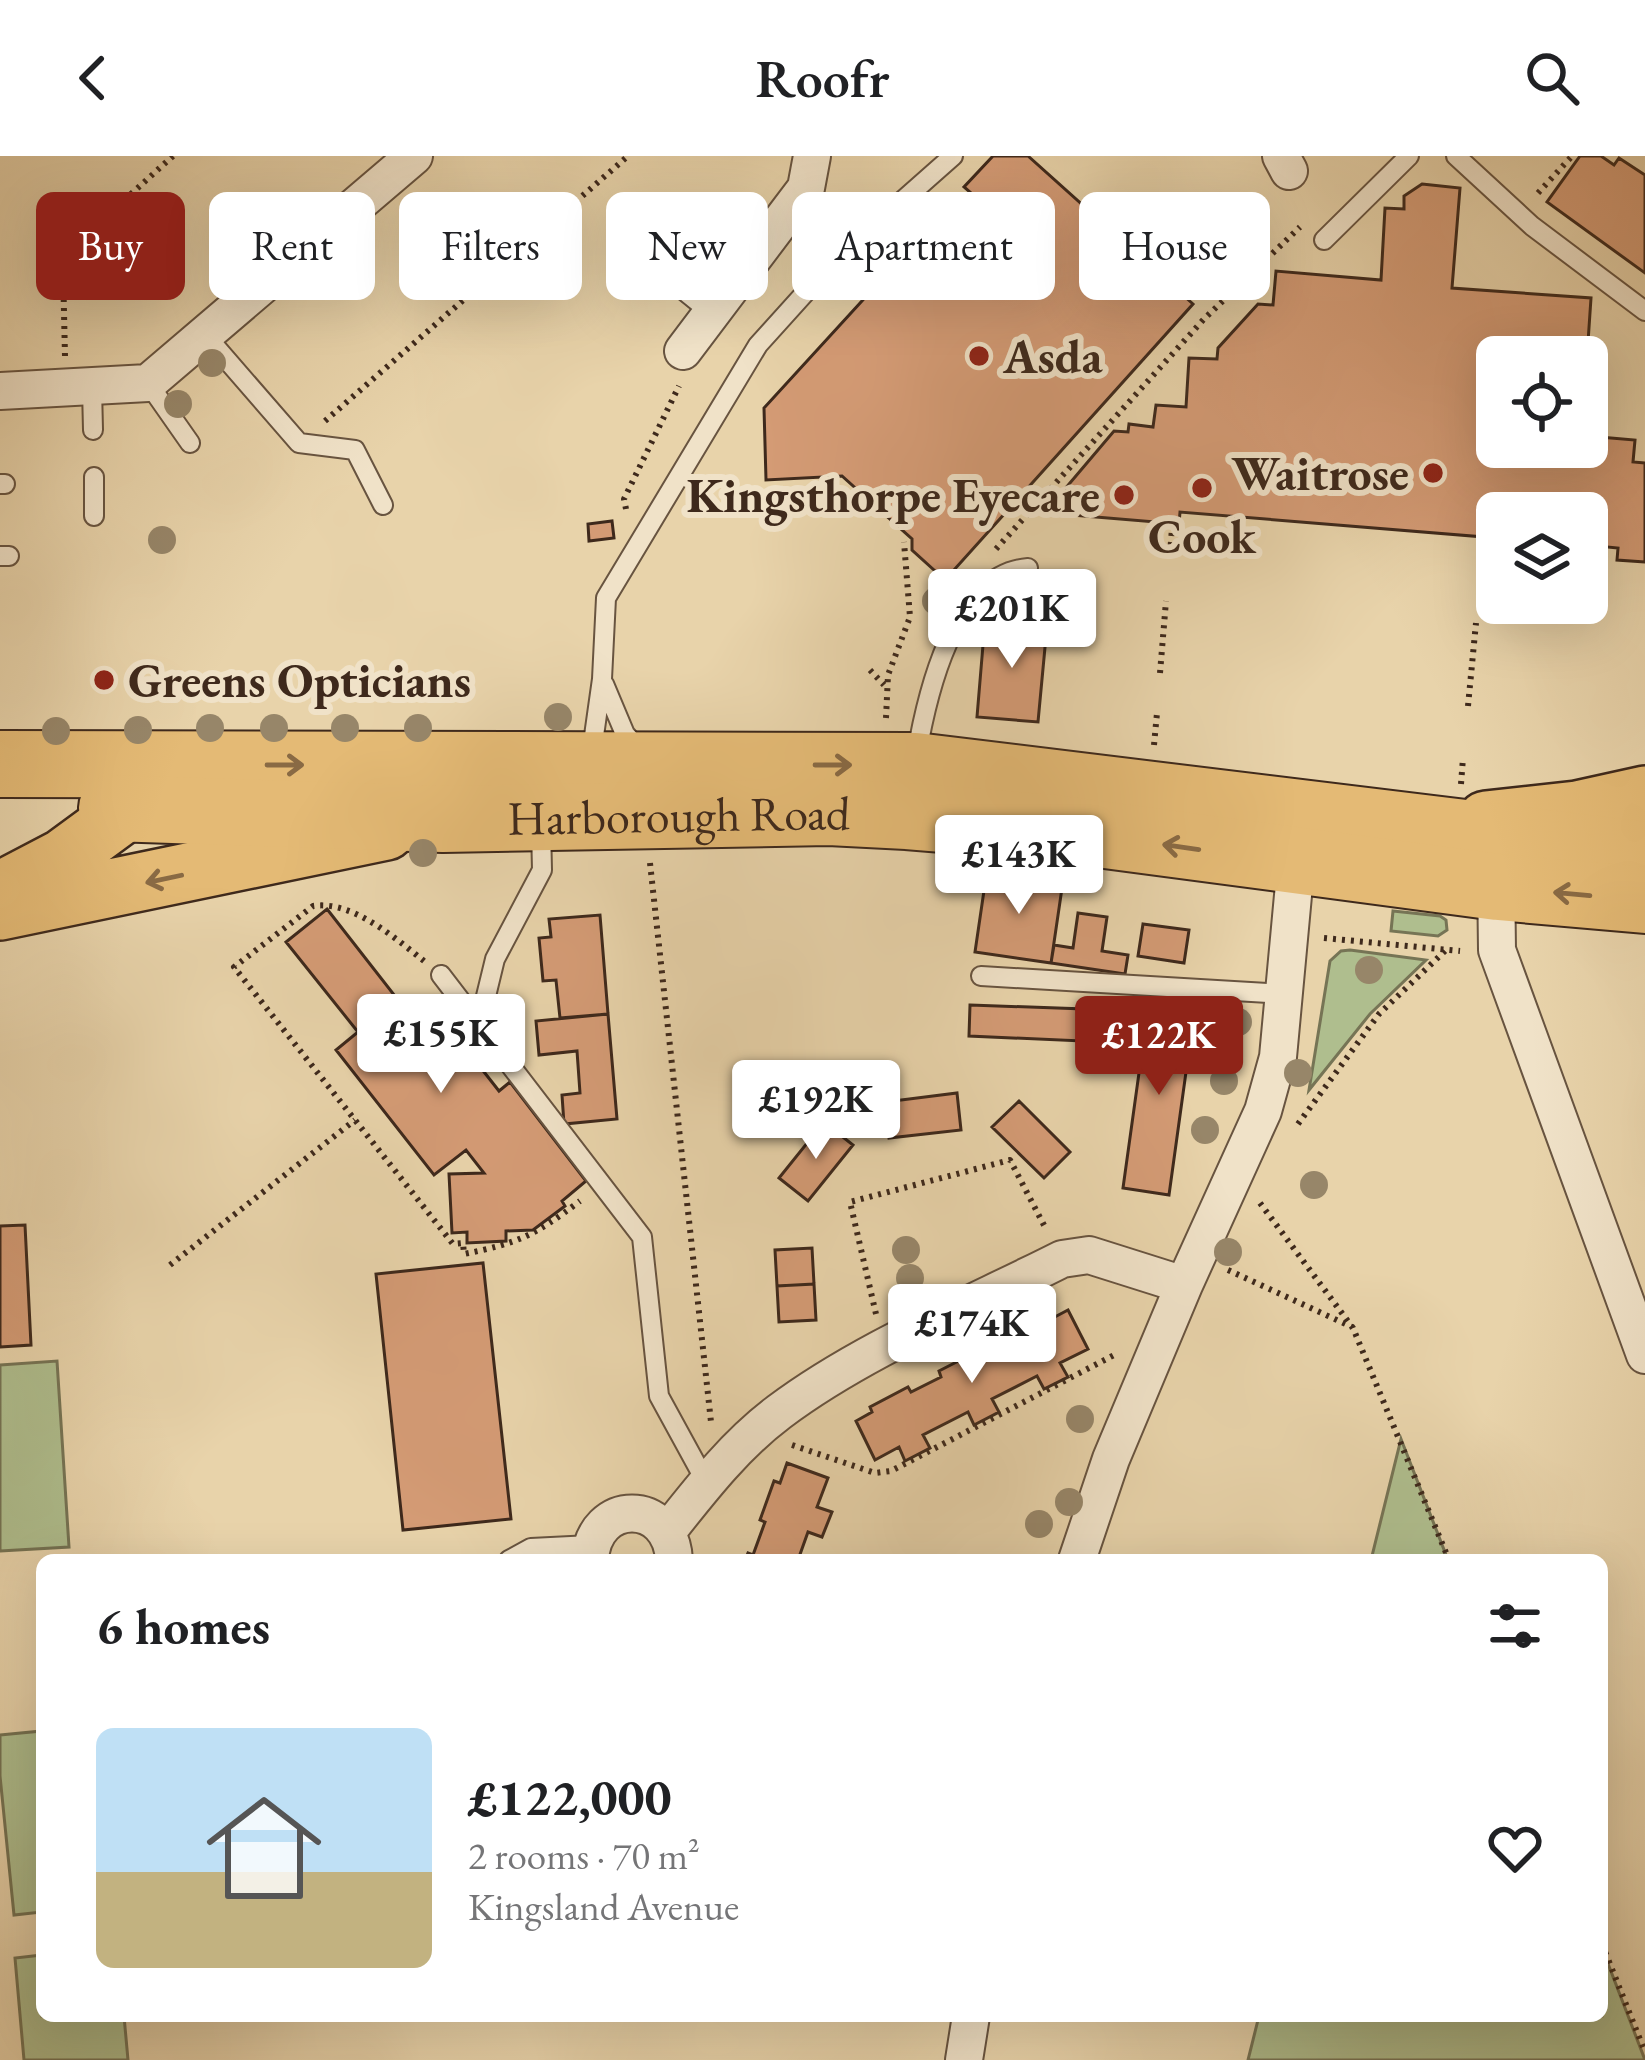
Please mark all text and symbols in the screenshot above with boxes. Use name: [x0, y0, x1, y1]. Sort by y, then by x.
text: Roofr: [756, 43, 889, 113]
icon: back: [60, 45, 126, 111]
icon: search: [1519, 45, 1585, 111]
chip: Buy: [36, 192, 185, 300]
chip: Rent: [209, 192, 375, 300]
chip: Filters: [399, 192, 582, 300]
chip: New: [606, 192, 768, 300]
chip: Apartment: [792, 192, 1055, 300]
chip: House: [1079, 192, 1270, 300]
place label: Asda: [1002, 325, 1103, 387]
map controls: [1476, 336, 1608, 624]
button: locate: [1476, 336, 1608, 468]
marker: Asda: [966, 343, 992, 369]
place label: Waitrose: [1231, 442, 1409, 504]
marker: Waitrose: [1420, 460, 1446, 486]
place label: Kingsthorpe Eyecare: [686, 464, 1100, 526]
marker: Cook: [1189, 475, 1215, 501]
marker: Kingsthorpe Eyecare: [1111, 482, 1137, 508]
button: layers: [1476, 492, 1608, 624]
place label: Cook: [1148, 505, 1257, 567]
pin: £201K: [928, 569, 1096, 671]
text: £201K: [955, 582, 1069, 633]
place label: Greens Opticians: [128, 649, 471, 711]
marker: Greens Opticians: [91, 667, 117, 693]
one-way arrow: [265, 754, 304, 776]
one-way arrow: [813, 754, 852, 777]
street label: Harborough Road: [507, 781, 853, 849]
pin: £143K: [935, 815, 1103, 917]
text: £143K: [962, 828, 1076, 879]
one-way arrow: [1162, 835, 1201, 857]
one-way arrow: [145, 868, 183, 891]
one-way arrow: [1553, 882, 1592, 905]
pin: £155K: [357, 994, 525, 1096]
pin: £122K: [1075, 996, 1243, 1098]
text: £155K: [384, 1007, 498, 1058]
text: £122K: [1102, 1009, 1216, 1060]
pin: £192K: [732, 1060, 900, 1162]
text: £192K: [759, 1073, 873, 1124]
pin: £174K: [888, 1284, 1056, 1386]
text: £174K: [915, 1297, 1029, 1348]
text: 6 homes: [96, 1593, 270, 1659]
icon: filters: [1482, 1593, 1548, 1659]
text: £122,000: [468, 1764, 671, 1830]
icon: home: [192, 1776, 336, 1920]
icon: heart: [1482, 1815, 1548, 1881]
text: 2 rooms · 70 m²: [468, 1830, 700, 1881]
text: Kingsland Avenue: [468, 1881, 739, 1932]

